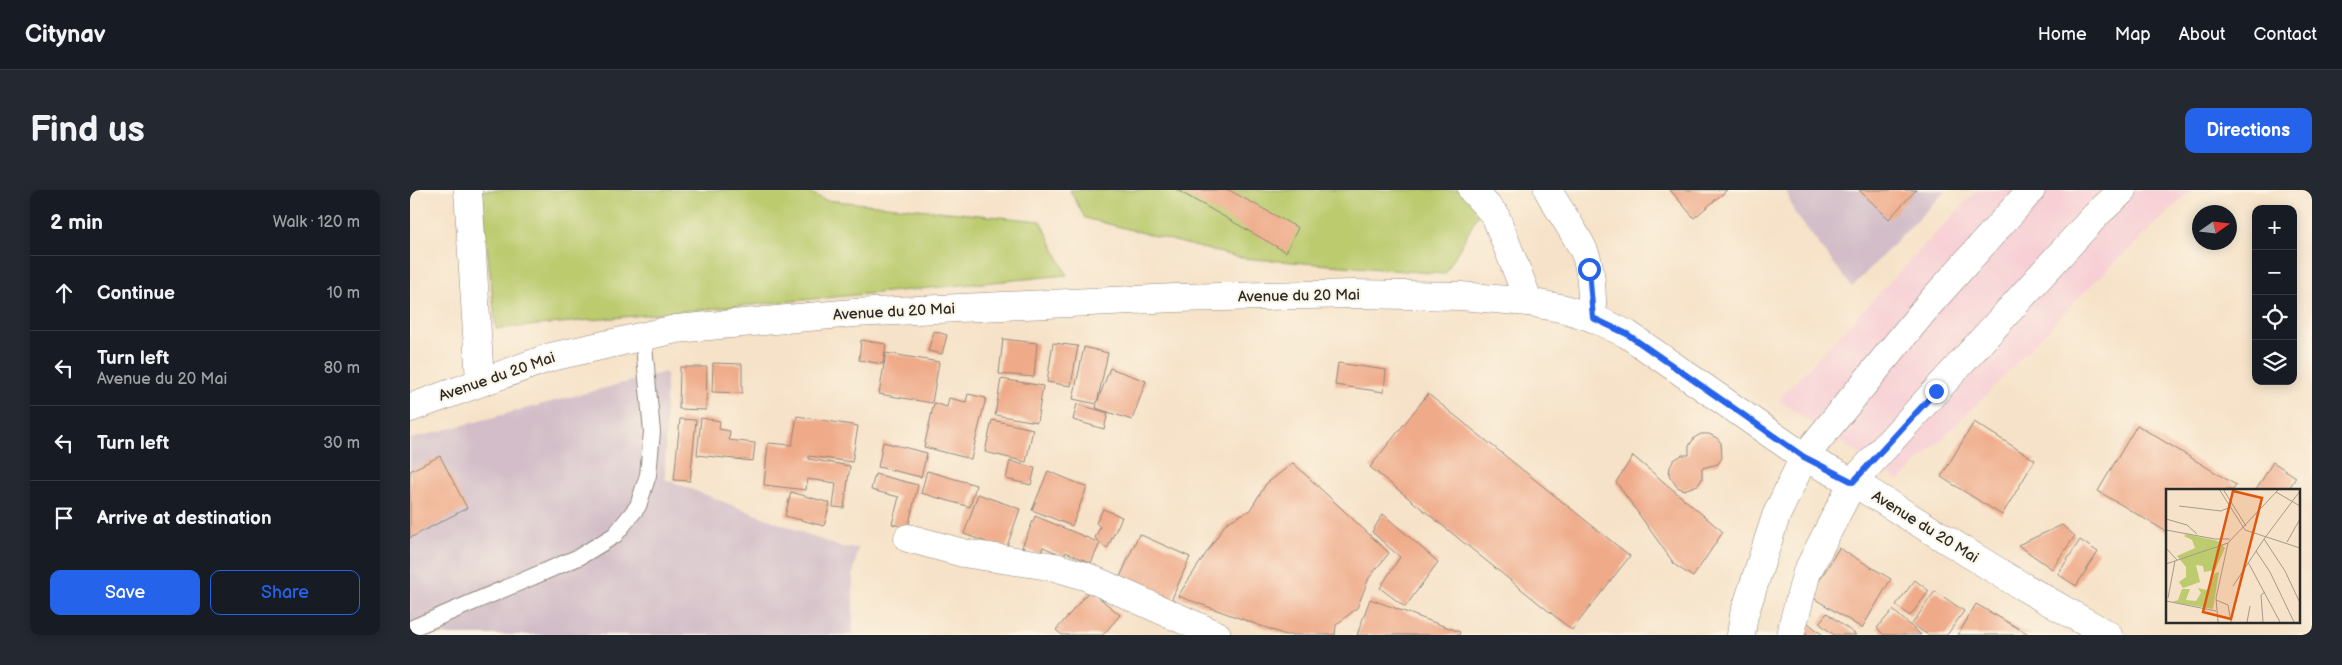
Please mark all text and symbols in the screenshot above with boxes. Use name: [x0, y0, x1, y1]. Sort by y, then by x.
text: Citynav: [25, 20, 106, 49]
text: Home: [2038, 24, 2087, 45]
text: Map: [2115, 24, 2151, 45]
text: About: [2179, 24, 2226, 45]
text: Contact: [2254, 24, 2317, 45]
button: Directions: [2185, 108, 2312, 153]
text: Find us: [30, 109, 145, 152]
north arrow: [2192, 205, 2237, 250]
map controls: [2252, 205, 2297, 385]
button: +: [2252, 205, 2297, 250]
text: 2 min: [50, 210, 103, 235]
text: Walk · 120 m: [273, 213, 360, 232]
button: −: [2252, 250, 2297, 295]
route start: [1578, 258, 1601, 281]
icon: ahead: [50, 279, 78, 307]
text: Continue: [97, 282, 175, 305]
text: 10 m: [327, 284, 360, 303]
street label: Avenue du 20 Mai: [1238, 285, 1360, 307]
button: locate: [2252, 295, 2297, 340]
street label: Avenue du 20 Mai: [833, 299, 955, 325]
button: layers: [2252, 340, 2297, 385]
text: Turn left: [97, 347, 169, 370]
street label: Avenue du 20 Mai: [436, 348, 558, 406]
icon: left: [50, 354, 78, 382]
text: 80 m: [324, 359, 360, 378]
text: Avenue du 20 Mai: [97, 370, 227, 389]
route end: [1925, 380, 1948, 403]
icon: left: [50, 429, 78, 457]
text: Turn left: [97, 432, 169, 455]
text: 30 m: [323, 434, 360, 453]
street label: Avenue du 20 Mai: [1868, 487, 1982, 567]
inset map: [2166, 489, 2300, 622]
icon: arrive: [50, 504, 78, 532]
text: Arrive at destination: [97, 507, 272, 530]
button: Save: [50, 570, 200, 615]
button: Share: [210, 570, 360, 615]

